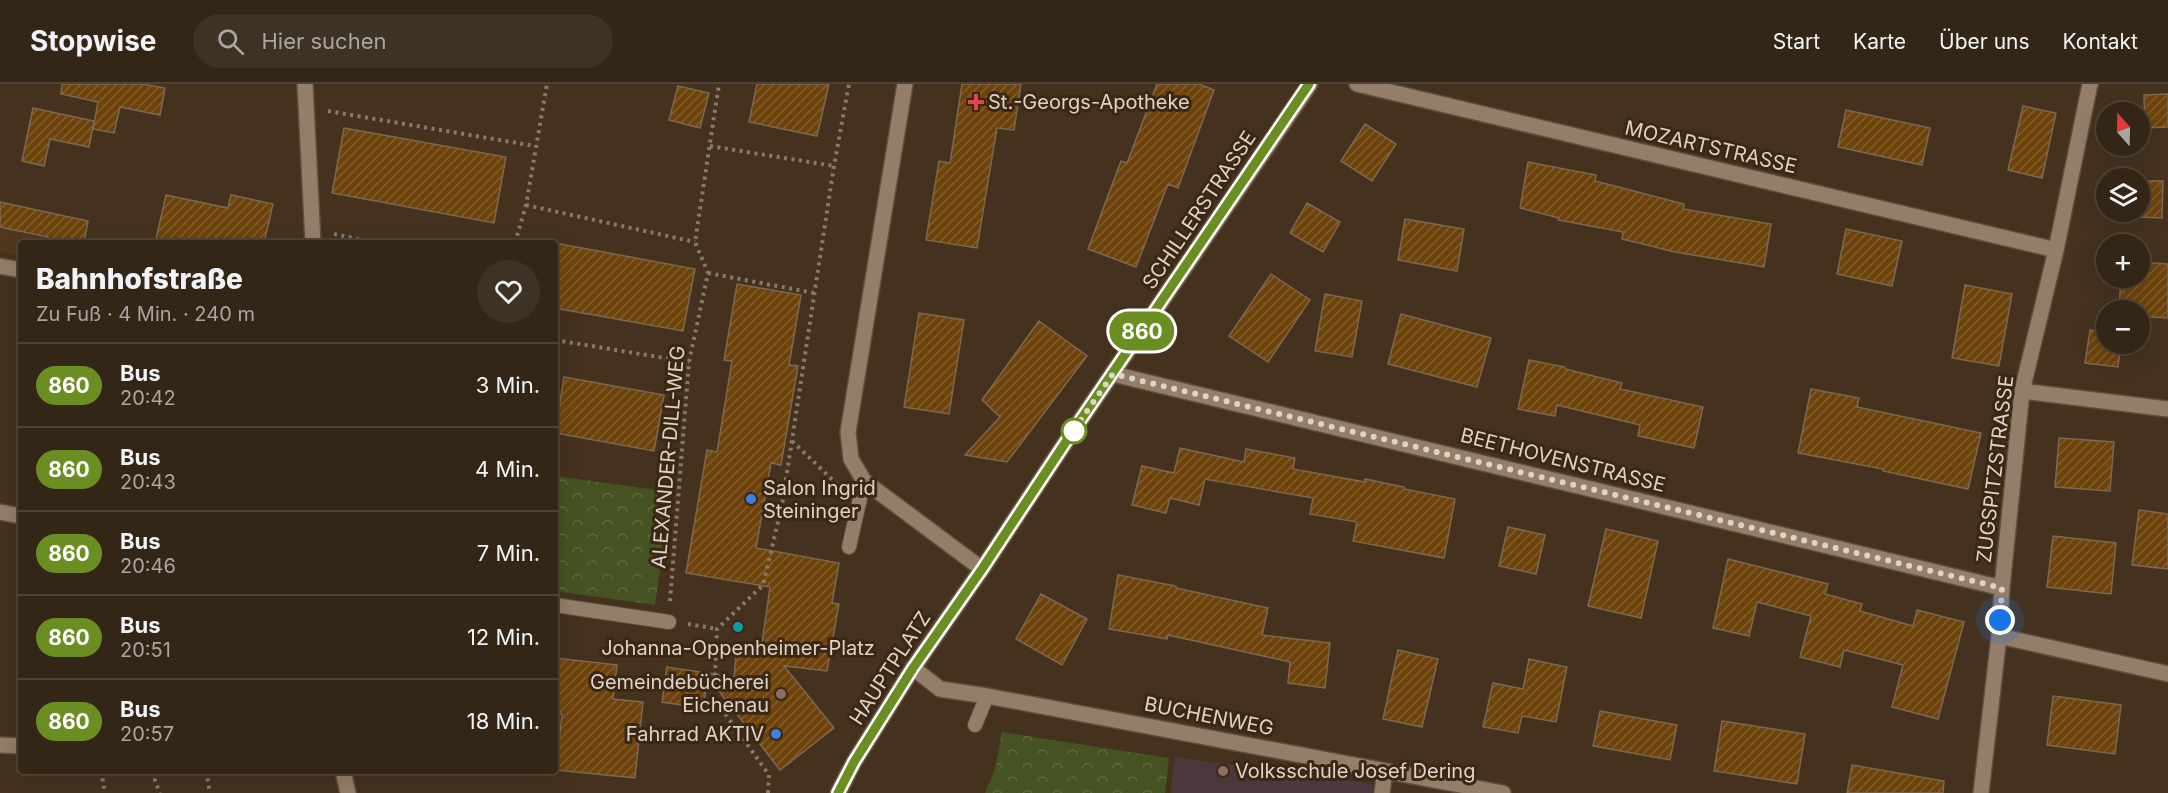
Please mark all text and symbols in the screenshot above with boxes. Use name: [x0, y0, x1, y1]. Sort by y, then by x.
search box: [193, 14, 613, 68]
text: Stopwise: [30, 24, 157, 58]
icon: search: [214, 25, 247, 58]
text: Hier suchen: [262, 28, 387, 54]
text: Start: [1773, 29, 1820, 54]
text: Karte: [1853, 29, 1906, 54]
text: Über uns: [1939, 29, 2030, 54]
text: Kontakt: [2063, 29, 2138, 54]
place label: St.-Georgs-Apotheke: [988, 90, 1190, 114]
marker: St.-Georgs-Apotheke: [969, 95, 983, 109]
north arrow: [2096, 102, 2150, 156]
map controls: [2096, 102, 2150, 354]
street label: MOZARTSTRASSE: [1623, 116, 1799, 178]
street label: SCHILLERSTRASSE: [1137, 126, 1261, 294]
button: layers: [2096, 168, 2150, 222]
button: +: [2096, 234, 2150, 288]
button: heart: [477, 260, 540, 323]
text: Bahnhofstraße: [36, 262, 243, 296]
button: −: [2096, 300, 2150, 354]
text: Zu Fuß · 4 Min. · 240 m: [36, 302, 255, 326]
line badge: 860: [1108, 312, 1176, 350]
text: 860: [1121, 319, 1163, 344]
street label: ALEXANDER-DILL-WEG: [646, 345, 690, 569]
text: Bus: [120, 360, 161, 386]
text: 3 Min.: [476, 372, 540, 398]
text: 860: [48, 373, 90, 398]
street label: ZUGSPITZSTRASSE: [1972, 374, 2018, 564]
text: 20:42: [120, 386, 176, 410]
unlabelled marker: [1061, 418, 1087, 444]
street label: BEETHOVENSTRASSE: [1458, 423, 1668, 497]
text: Bus: [120, 444, 161, 470]
text: 4 Min.: [475, 456, 540, 482]
text: 860: [48, 457, 90, 482]
text: 20:43: [120, 470, 176, 494]
place label: Salon Ingrid Steininger: [763, 476, 876, 523]
marker: Salon Ingrid Steininger: [744, 492, 758, 506]
text: Bus: [120, 528, 161, 554]
text: 7 Min.: [477, 540, 540, 566]
text: 860: [48, 541, 90, 566]
text: 20:46: [120, 554, 176, 578]
your location: [1985, 605, 2015, 635]
street label: HAUPTPLATZ: [844, 607, 936, 729]
text: Bus: [120, 612, 161, 638]
marker: Johanna-Oppenheimer-Platz: [731, 620, 745, 634]
text: 12 Min.: [467, 624, 540, 650]
text: 860: [48, 625, 90, 650]
place label: Johanna-Oppenheimer-Platz: [601, 636, 875, 660]
text: 20:51: [120, 638, 171, 662]
place label: Gemeindebücherei Eichenau: [590, 670, 769, 717]
marker: Gemeindebücherei Eichenau: [774, 687, 788, 701]
street label: BUCHENWEG: [1142, 692, 1276, 740]
text: Bus: [120, 696, 161, 722]
text: 18 Min.: [467, 708, 540, 734]
text: 860: [48, 709, 90, 734]
text: 20:57: [120, 722, 174, 746]
place label: Fahrrad AKTIV: [626, 722, 764, 746]
marker: Fahrrad AKTIV: [769, 727, 783, 741]
place label: Volksschule Josef Dering: [1235, 759, 1475, 783]
marker: Volksschule Josef Dering: [1216, 764, 1230, 778]

